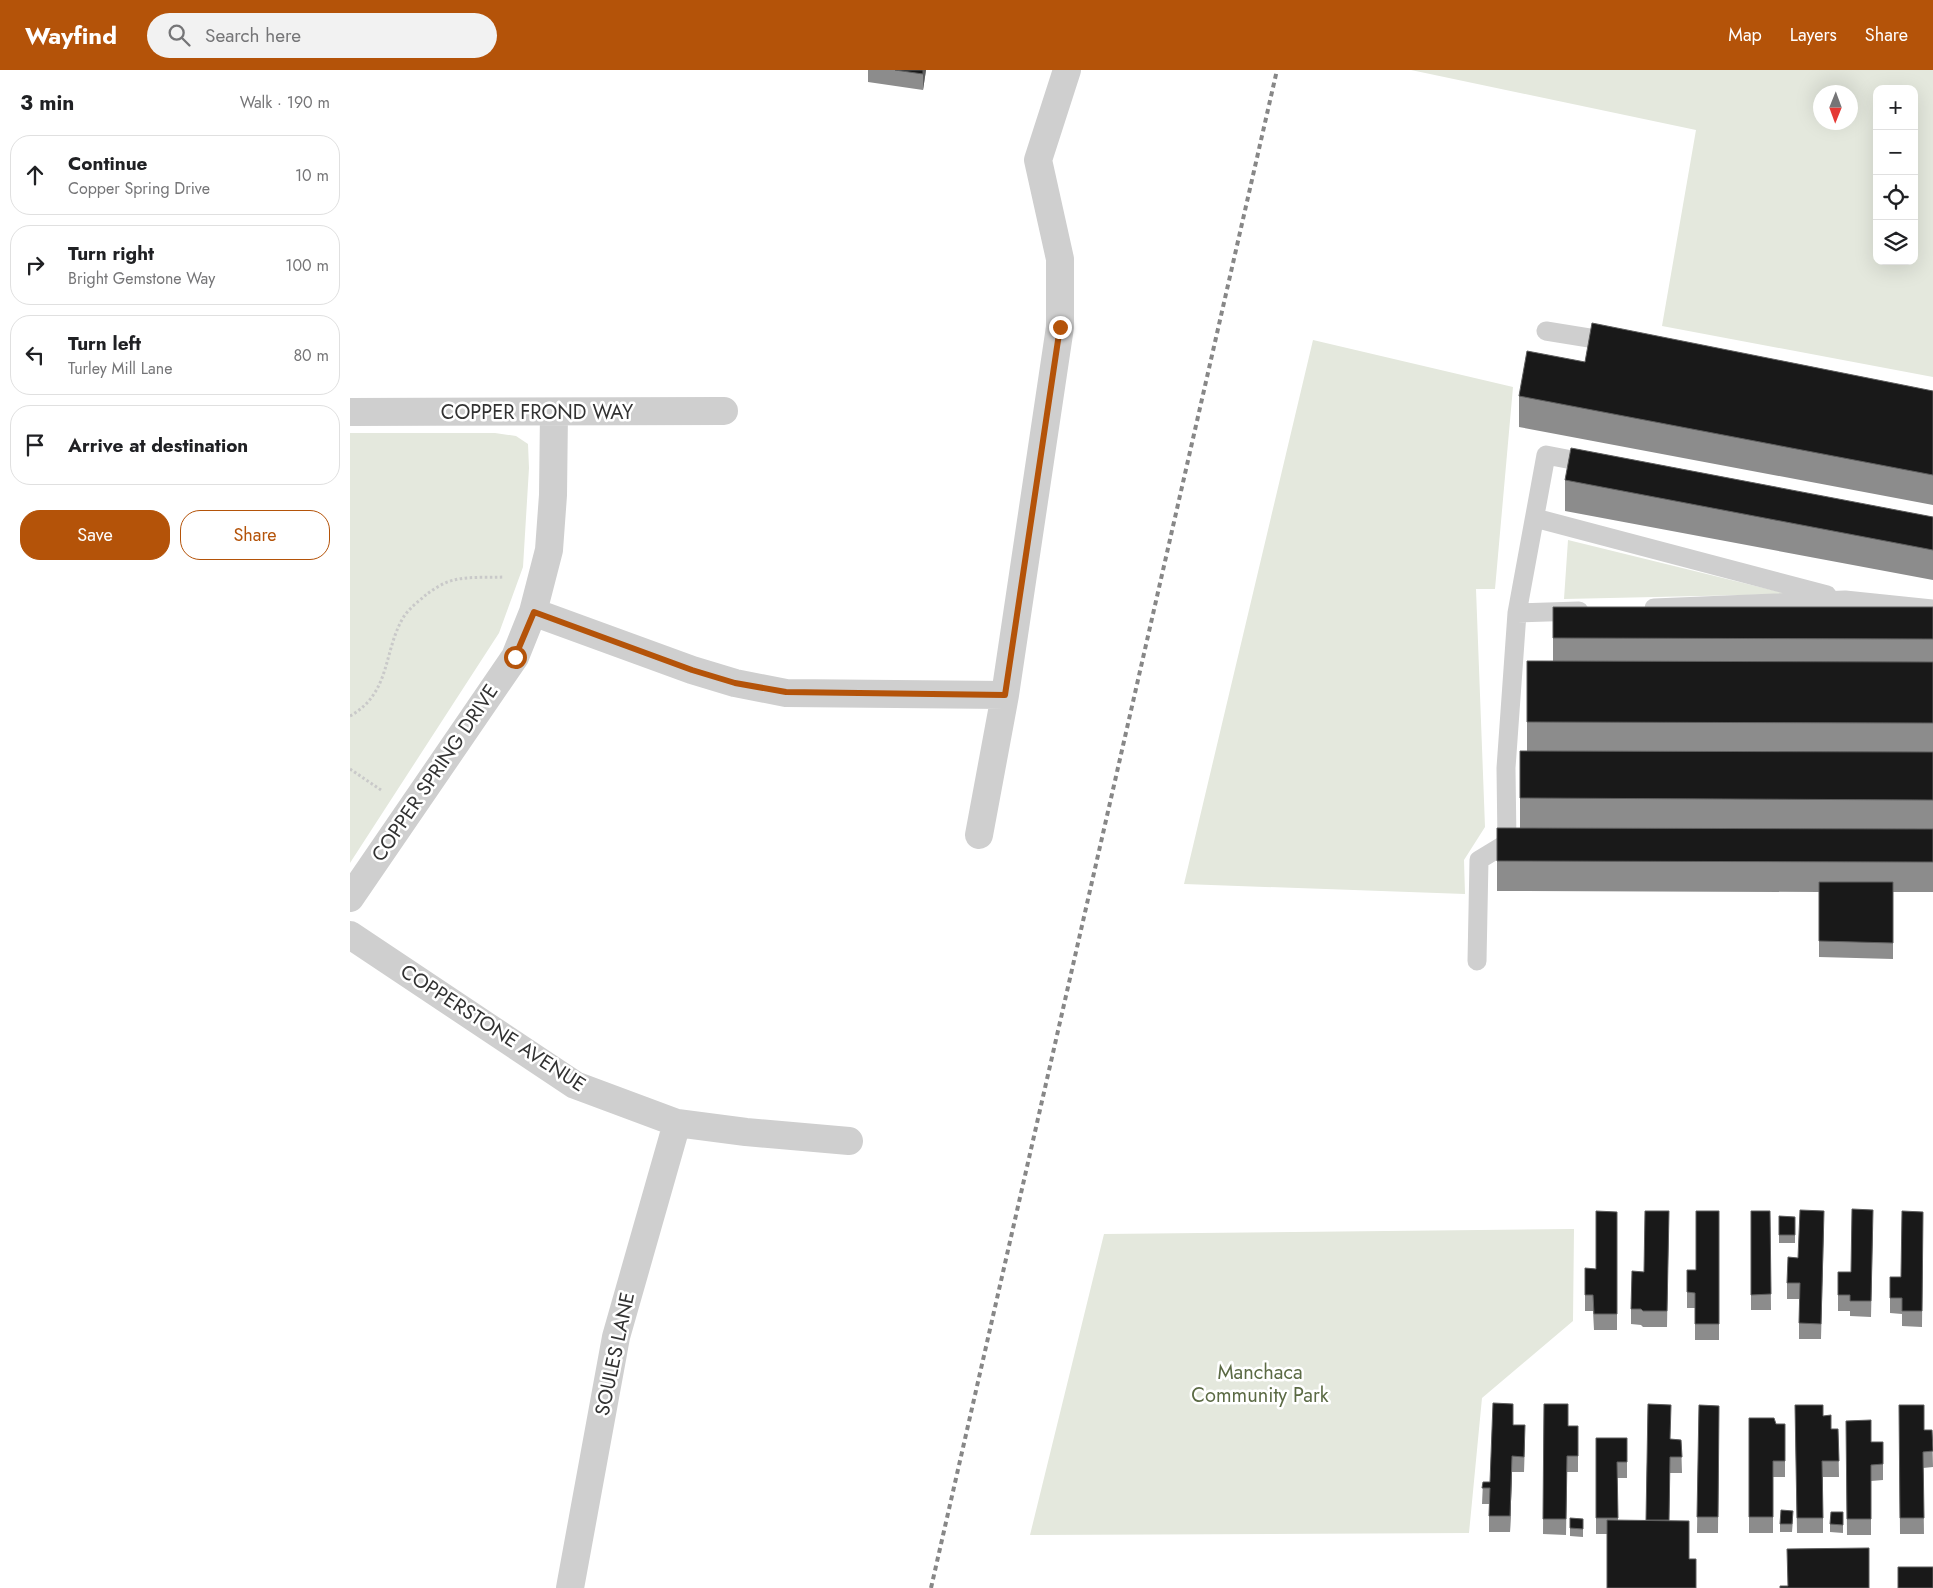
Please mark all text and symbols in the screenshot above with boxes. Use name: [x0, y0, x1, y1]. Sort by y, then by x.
search box: [147, 13, 497, 58]
text: Wayfind: [25, 18, 117, 53]
icon: search: [165, 21, 193, 49]
text: Search here: [205, 22, 301, 49]
text: Map: [1728, 22, 1762, 48]
text: Layers: [1790, 22, 1837, 48]
text: Share: [1865, 22, 1908, 48]
north arrow: [1813, 85, 1858, 130]
map controls: [1873, 85, 1918, 265]
button: +: [1873, 85, 1918, 130]
text: 3 min: [20, 88, 74, 118]
text: Walk · 190 m: [240, 91, 330, 114]
button: −: [1873, 130, 1918, 175]
text: Continue: [68, 150, 147, 177]
icon: ahead: [21, 161, 49, 189]
text: 10 m: [295, 164, 329, 187]
button: locate: [1873, 175, 1918, 220]
text: Copper Spring Drive: [68, 177, 210, 200]
button: layers: [1873, 220, 1918, 265]
text: Turn right: [68, 240, 154, 267]
icon: right: [21, 251, 49, 279]
text: 100 m: [285, 254, 329, 277]
text: Bright Gemstone Way: [68, 267, 215, 290]
route end: [1049, 316, 1072, 339]
text: Turn left: [68, 330, 141, 357]
icon: left: [21, 341, 49, 369]
text: 80 m: [293, 344, 329, 367]
text: Turley Mill Lane: [68, 357, 172, 380]
street label: COPPER FROND WAY: [441, 398, 634, 427]
icon: arrive: [21, 431, 49, 459]
text: Arrive at destination: [68, 432, 248, 459]
button: Save: [20, 510, 170, 560]
button: Share: [180, 510, 330, 560]
route start: [504, 646, 527, 669]
street label: COPPER SPRING DRIVE: [365, 678, 505, 868]
street label: COPPERSTONE AVENUE: [395, 957, 591, 1099]
street label: SOULES LANE: [588, 1290, 642, 1418]
park label: Manchaca Community Park: [1191, 1358, 1329, 1410]

